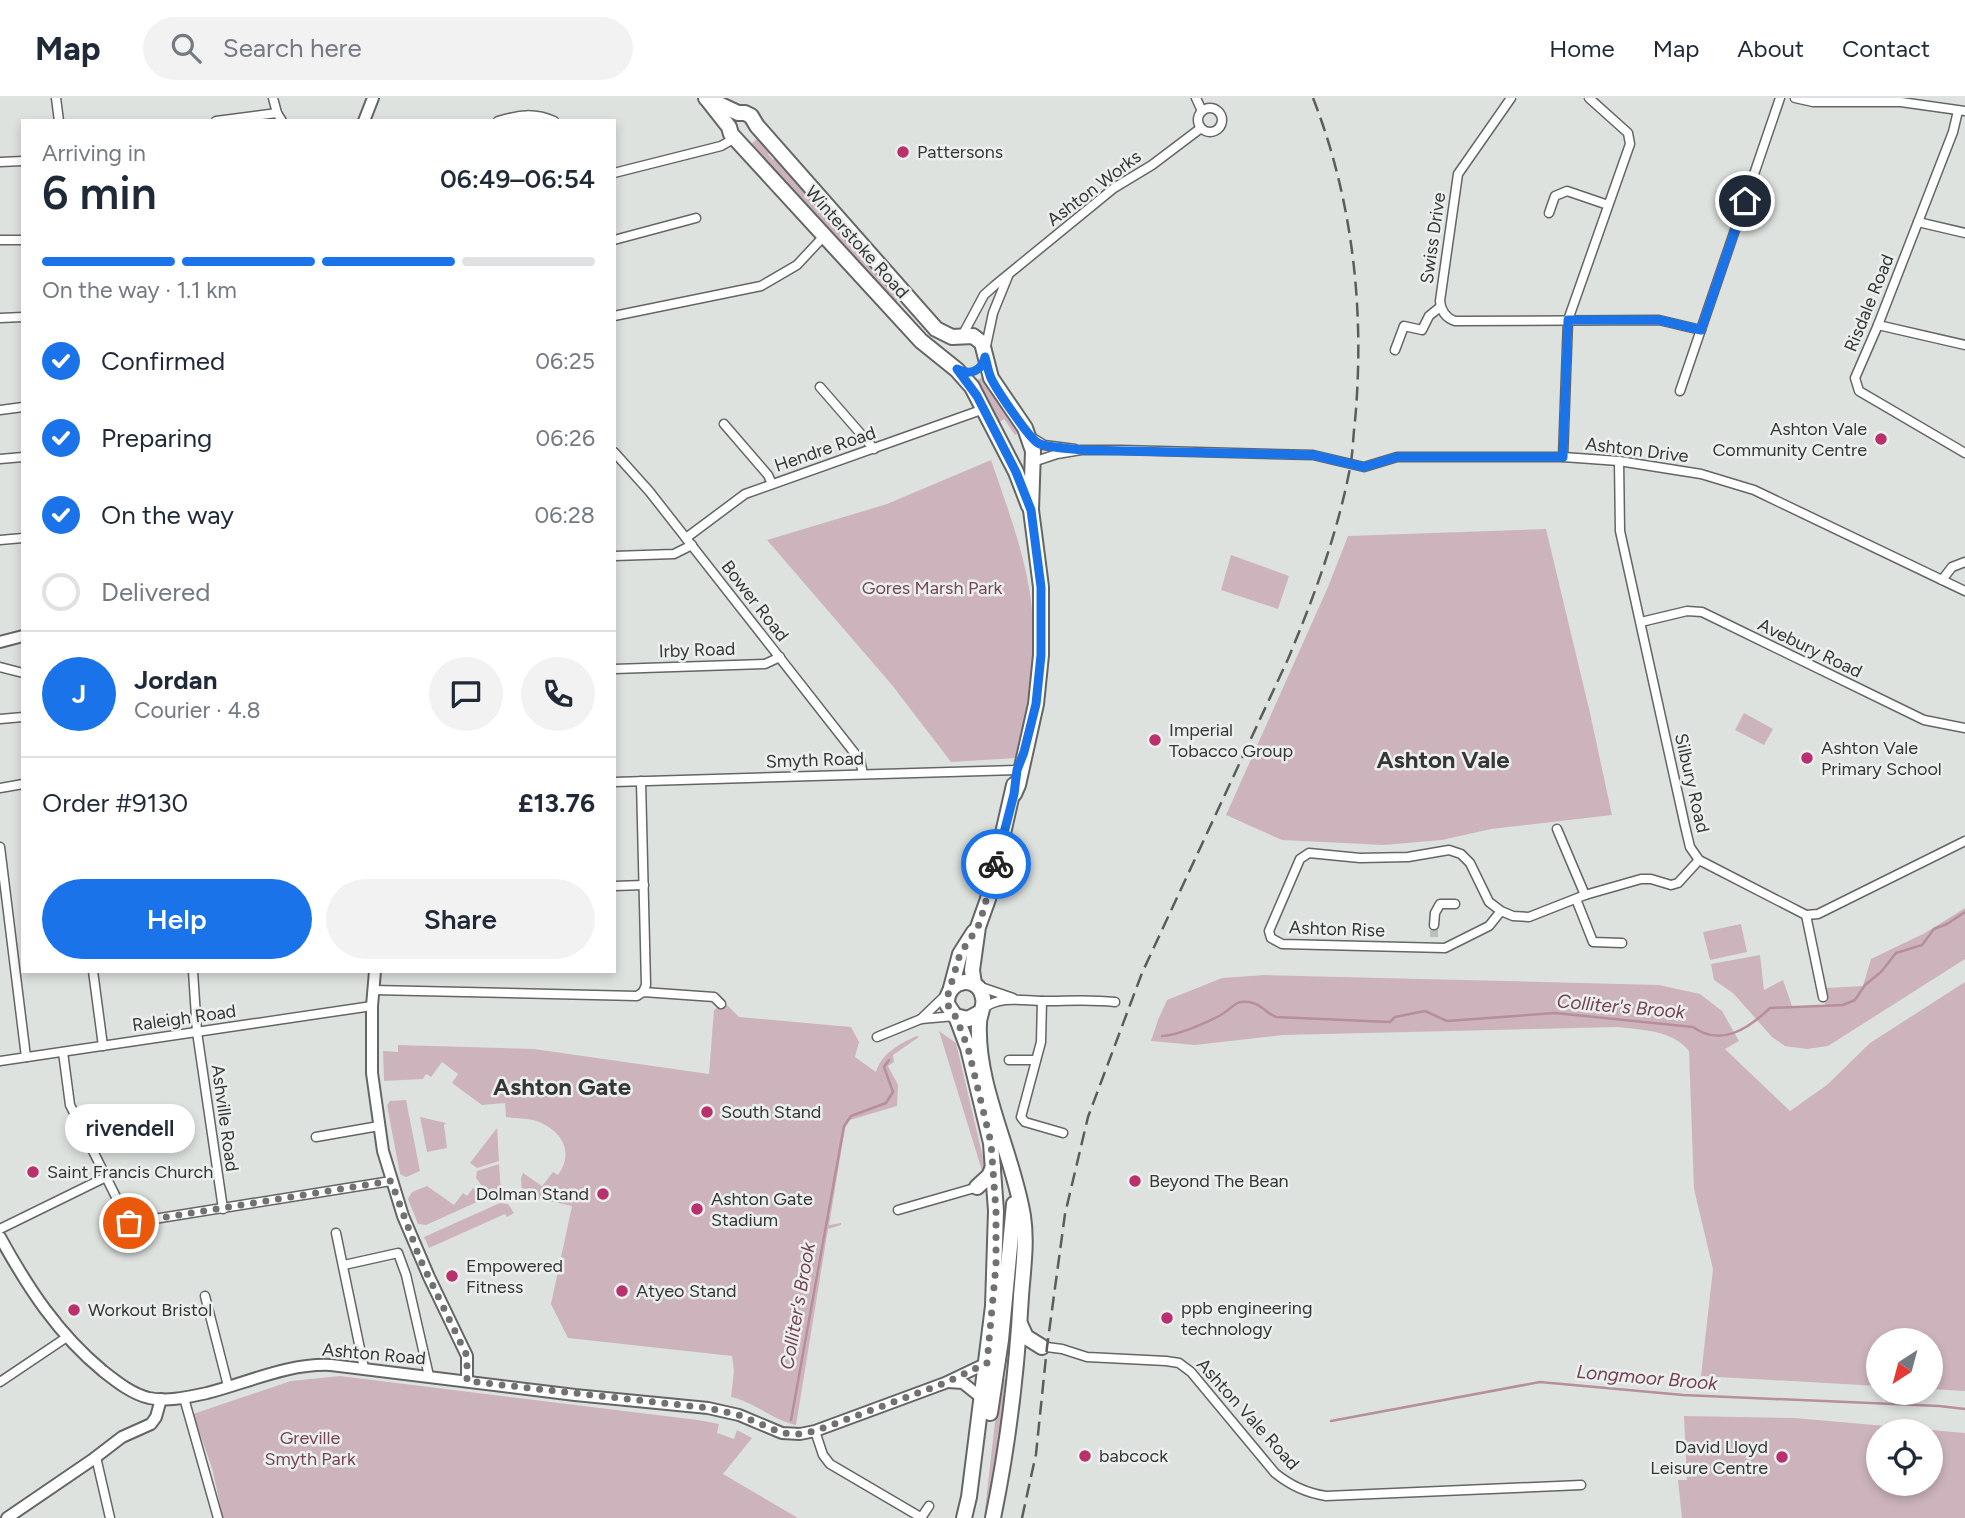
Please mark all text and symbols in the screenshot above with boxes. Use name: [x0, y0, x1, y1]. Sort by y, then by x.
search box: [143, 17, 633, 80]
text: Map: [35, 29, 101, 68]
icon: search: [167, 29, 205, 67]
text: Search here: [223, 32, 362, 64]
text: Home: [1549, 34, 1615, 63]
text: Map: [1653, 34, 1699, 63]
text: About: [1737, 34, 1804, 63]
text: Contact: [1842, 34, 1930, 63]
text: Arriving in: [42, 139, 146, 167]
place label: Pattersons: [917, 141, 1003, 163]
marker: Pattersons: [895, 144, 911, 160]
street label: Ashton Works: [1042, 145, 1146, 231]
text: 06:49–06:54: [440, 163, 595, 195]
text: 6 min: [42, 165, 157, 221]
pin: [1715, 171, 1775, 231]
street label: Winterstoke Road: [801, 181, 913, 303]
icon: home: [1726, 182, 1764, 220]
street label: Swiss Drive: [1416, 191, 1450, 285]
street label: Risdale Road: [1839, 251, 1899, 355]
text: On the way · 1.1 km: [42, 276, 237, 304]
icon: check: [42, 342, 80, 380]
text: Confirmed: [101, 345, 225, 377]
text: 06:25: [535, 347, 595, 375]
place label: Ashton Vale Community Centre: [1712, 418, 1867, 461]
icon: check: [42, 419, 80, 457]
street label: Hendre Road: [771, 421, 879, 477]
text: Preparing: [101, 422, 212, 454]
text: 06:26: [536, 424, 595, 452]
marker: Ashton Vale Community Centre: [1873, 431, 1889, 447]
street label: Ashton Drive: [1584, 433, 1690, 467]
icon: check: [42, 496, 80, 534]
text: On the way: [101, 499, 234, 531]
text: 06:28: [534, 501, 595, 529]
street label: Bower Road: [717, 556, 793, 646]
text: Delivered: [101, 576, 210, 608]
park label: Gores Marsh Park: [862, 577, 1002, 599]
street label: Avebury Road: [1754, 613, 1866, 683]
street label: Irby Road: [658, 638, 736, 662]
button: chat: [429, 657, 503, 731]
button: phone: [521, 657, 595, 731]
text: Jordan: [134, 664, 217, 696]
text: J: [72, 678, 86, 710]
text: Courier · 4.8: [134, 696, 261, 724]
place label: Imperial Tobacco Group: [1169, 719, 1293, 762]
street label: Silbury Road: [1670, 731, 1714, 835]
marker: Imperial Tobacco Group: [1147, 732, 1163, 748]
place label: Ashton Vale Primary School: [1821, 737, 1942, 780]
district label: Ashton Vale: [1376, 745, 1510, 774]
street label: Smyth Road: [765, 747, 865, 773]
marker: Ashton Vale Primary School: [1799, 750, 1815, 766]
text: Order #9130: [42, 787, 188, 819]
text: £13.76: [518, 787, 595, 819]
courier: [961, 829, 1031, 899]
icon: bike: [977, 845, 1015, 883]
button: Help: [42, 879, 312, 959]
button: Share: [326, 879, 595, 959]
street label: Ashton Rise: [1289, 916, 1386, 942]
water label: Colliter's Brook: [1556, 989, 1687, 1024]
street label: Raleigh Road: [131, 1000, 237, 1036]
street label: Ashville Road: [207, 1063, 243, 1173]
district label: Ashton Gate: [493, 1072, 631, 1101]
place label: South Stand: [721, 1101, 821, 1123]
callout: rivendell: [64, 1104, 194, 1153]
marker: South Stand: [699, 1104, 715, 1120]
text: rivendell: [85, 1114, 175, 1142]
place label: Saint Francis Church: [47, 1161, 213, 1183]
marker: Saint Francis Church: [25, 1164, 41, 1180]
place label: Beyond The Bean: [1149, 1170, 1289, 1192]
marker: Beyond The Bean: [1127, 1173, 1143, 1189]
place label: Dolman Stand: [476, 1183, 589, 1205]
marker: Dolman Stand: [595, 1186, 611, 1202]
place label: Ashton Gate Stadium: [711, 1188, 813, 1231]
pin: [99, 1193, 159, 1253]
marker: Ashton Gate Stadium: [689, 1201, 705, 1217]
icon: bag: [110, 1204, 148, 1242]
water label: Colliter's Brook: [775, 1240, 820, 1371]
place label: Empowered Fitness: [466, 1255, 563, 1298]
marker: Empowered Fitness: [444, 1268, 460, 1284]
place label: Atyeo Stand: [636, 1280, 737, 1302]
marker: Atyeo Stand: [614, 1283, 630, 1299]
place label: ppb engineering technology: [1181, 1297, 1312, 1340]
place label: Workout Bristol: [88, 1299, 212, 1321]
marker: Workout Bristol: [66, 1302, 82, 1318]
marker: ppb engineering technology: [1159, 1310, 1175, 1326]
north arrow: [1866, 1328, 1942, 1405]
map controls: [1866, 1328, 1943, 1496]
street label: Ashton Road: [321, 1339, 427, 1369]
street label: Ashton Vale Road: [1192, 1354, 1304, 1474]
water label: Longmoor Brook: [1576, 1360, 1719, 1395]
button: locate: [1866, 1419, 1943, 1496]
park label: Greville Smyth Park: [264, 1427, 356, 1470]
place label: David Lloyd Leisure Centre: [1650, 1436, 1768, 1479]
place label: babcock: [1099, 1445, 1168, 1467]
marker: babcock: [1077, 1448, 1093, 1464]
marker: David Lloyd Leisure Centre: [1774, 1449, 1790, 1465]

